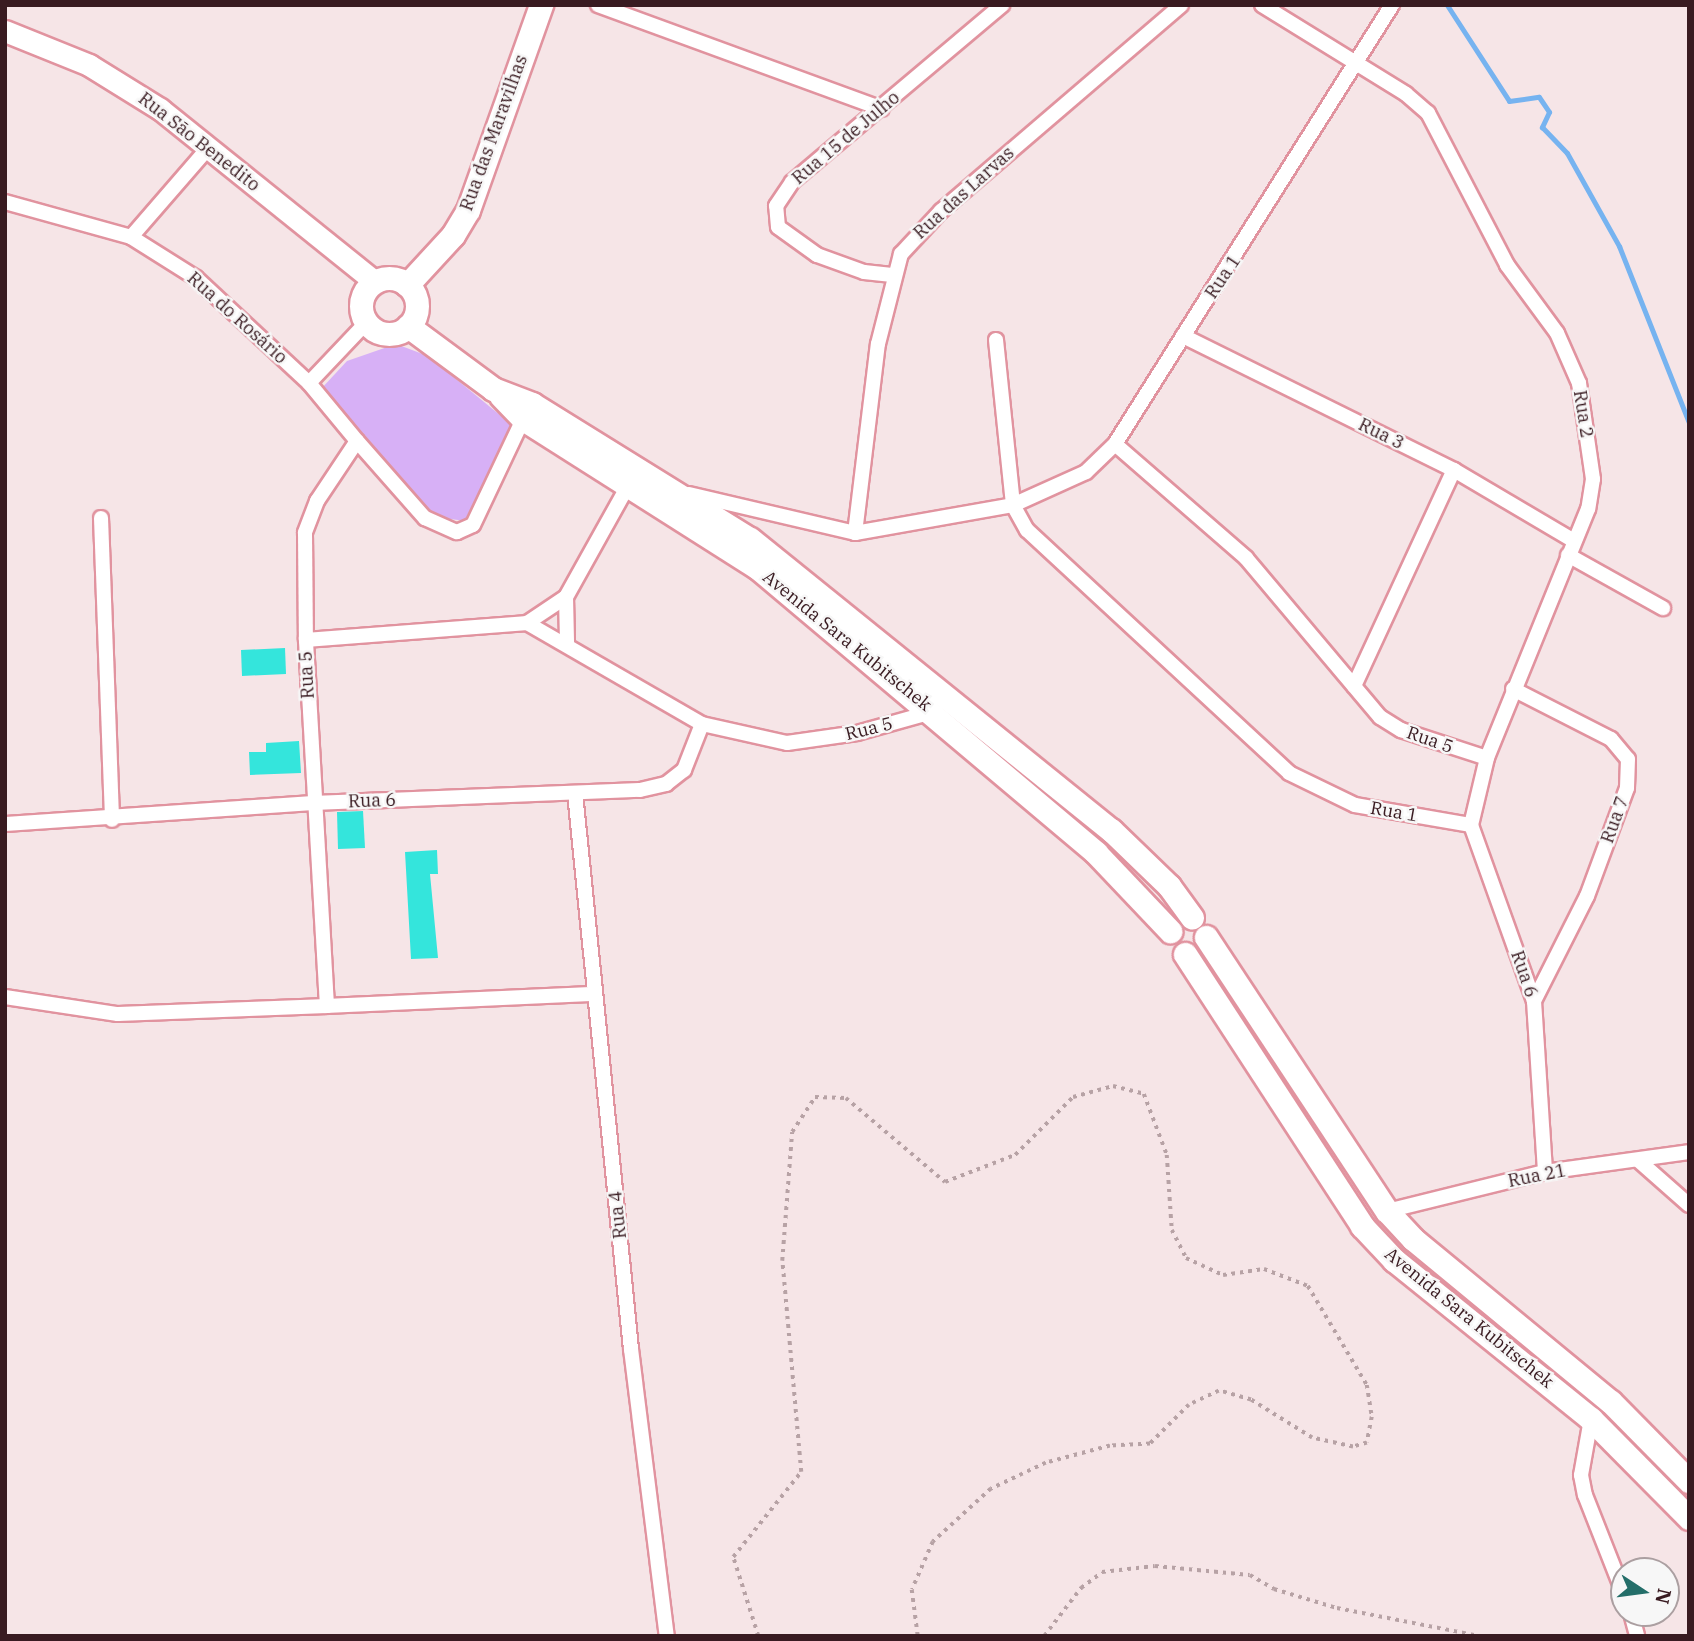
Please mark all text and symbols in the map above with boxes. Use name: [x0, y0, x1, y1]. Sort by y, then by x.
street label: Rua das Maravilhas: [456, 52, 532, 214]
street label: Rua 15 de Julho: [788, 87, 904, 189]
street label: Rua São Benedito: [134, 88, 264, 196]
street label: Rua das Larvas: [909, 142, 1019, 244]
street label: Rua 1: [1201, 251, 1245, 303]
street label: Rua do Rosário: [183, 268, 291, 368]
street label: Rua 2: [1569, 389, 1597, 439]
street label: Rua 3: [1355, 414, 1407, 454]
street label: Avenida Sara Kubitschek: [758, 566, 936, 716]
street label: Rua 5: [295, 650, 319, 700]
street label: Rua 5: [843, 713, 895, 745]
street label: Rua 5: [1404, 722, 1456, 758]
street label: Rua 6: [348, 789, 396, 813]
street label: Rua 7: [1597, 794, 1633, 846]
street label: Rua 1: [1369, 797, 1419, 827]
street label: Rua 6: [1506, 948, 1542, 1000]
street label: Rua 21: [1506, 1160, 1568, 1192]
street label: Rua 4: [605, 1190, 631, 1240]
street label: Avenida Sara Kubitschek: [1380, 1243, 1558, 1393]
north arrow: [1610, 1557, 1680, 1627]
text: N: [1650, 1586, 1677, 1606]

